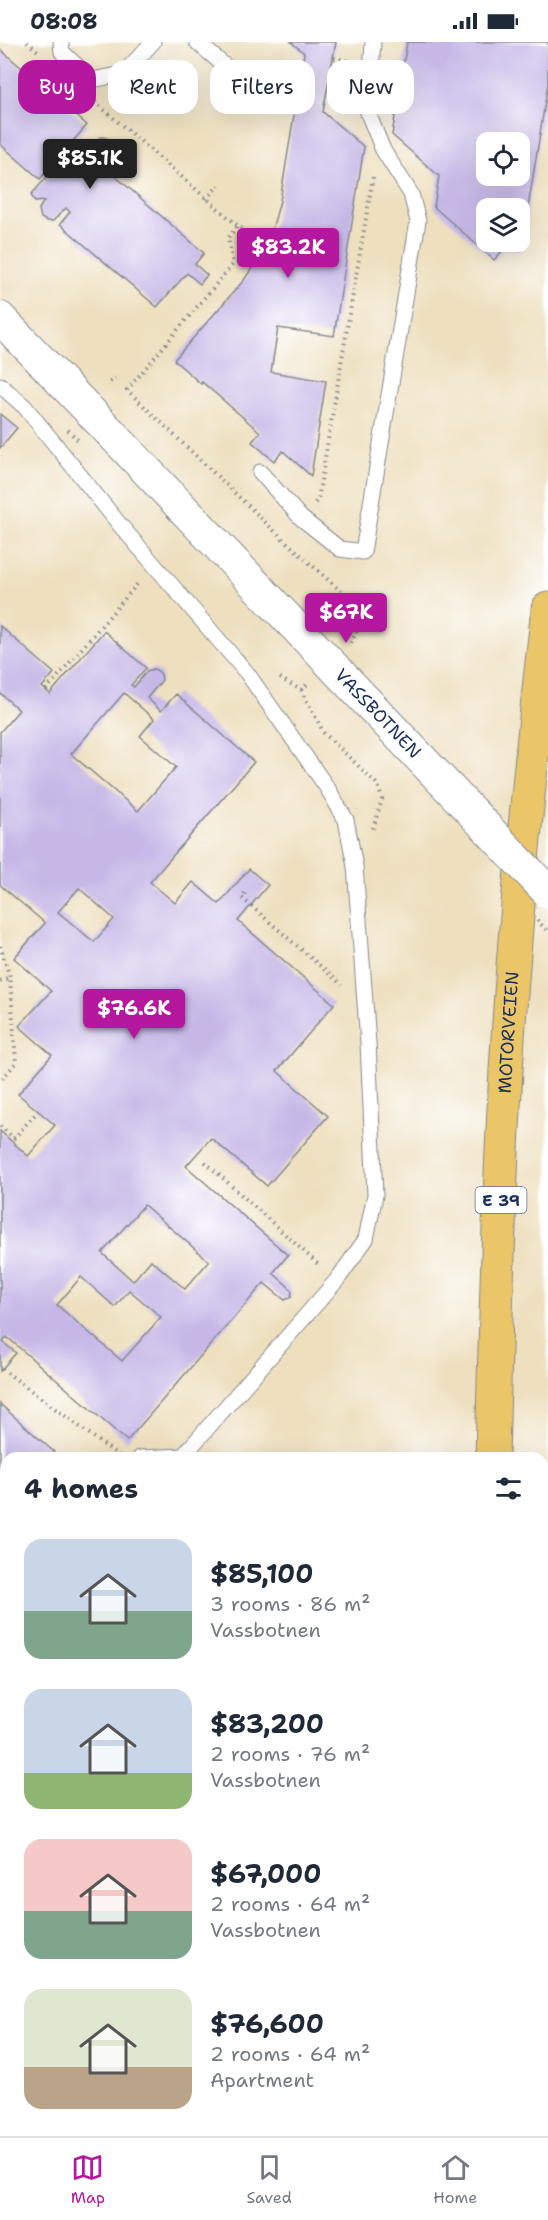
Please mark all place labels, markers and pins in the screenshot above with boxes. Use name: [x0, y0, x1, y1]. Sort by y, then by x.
pin: $85.1K: [41, 139, 139, 190]
pin: $83.2K: [239, 228, 337, 279]
pin: $67K: [310, 593, 382, 644]
pin: $76.6K: [85, 989, 183, 1040]

